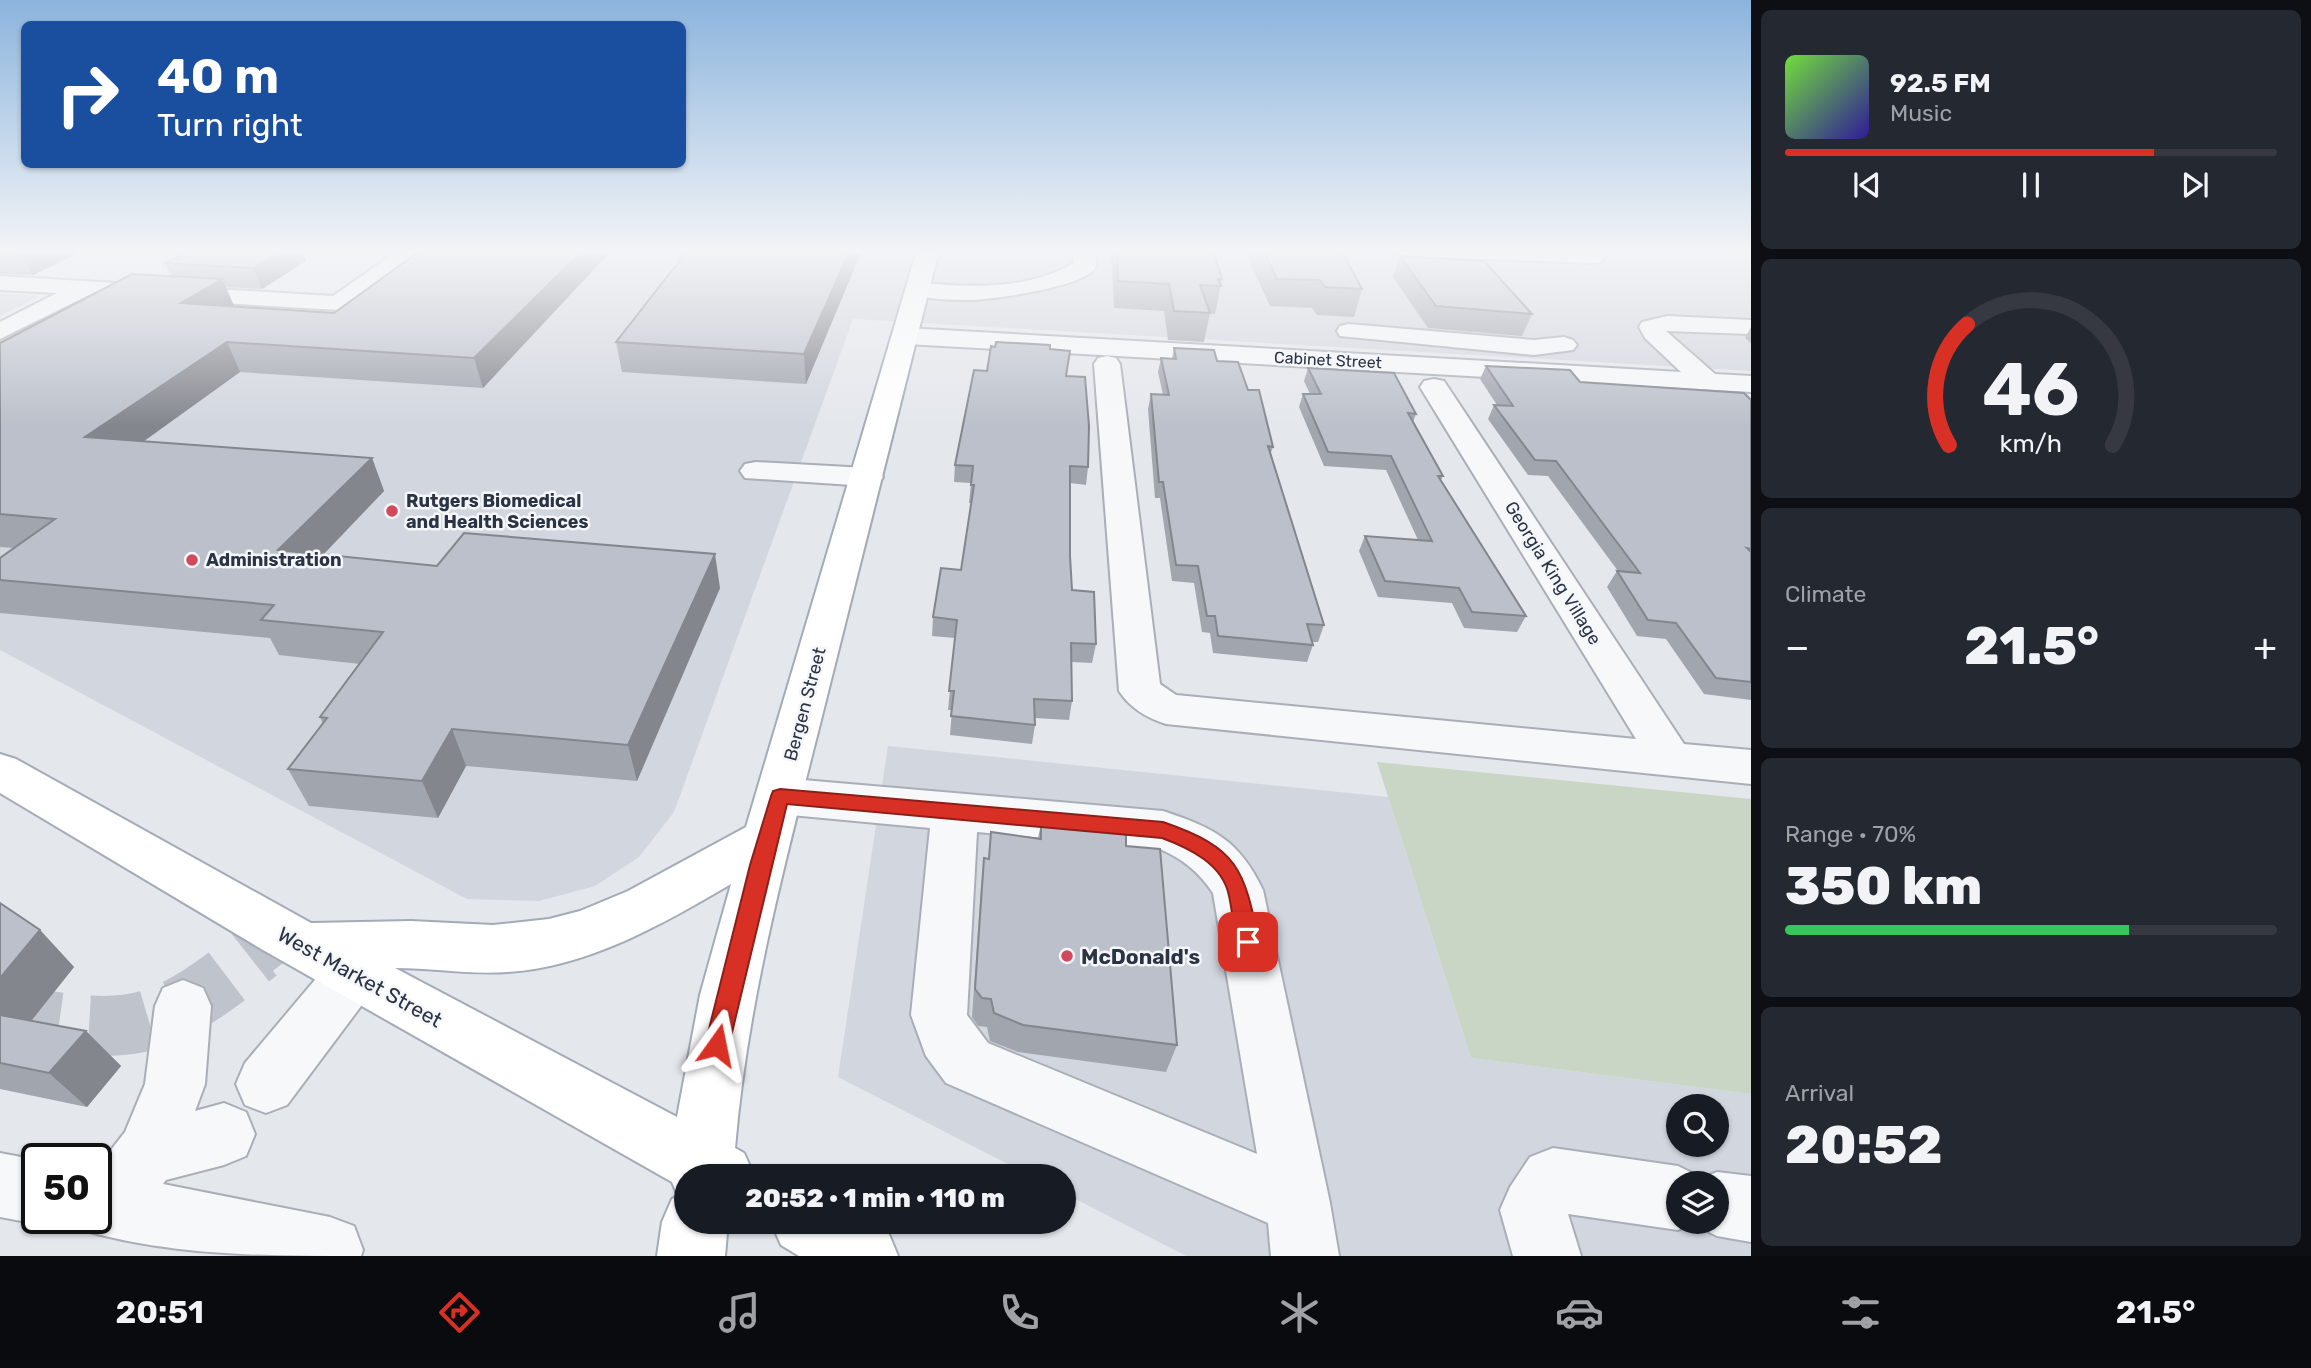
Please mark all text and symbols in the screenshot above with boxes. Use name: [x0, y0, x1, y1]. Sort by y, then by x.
text: 40 m: [157, 47, 279, 105]
icon: right: [42, 49, 133, 140]
text: 92.5 FM: [1890, 68, 1991, 99]
text: Music: [1890, 99, 1952, 127]
text: Turn right: [157, 106, 302, 144]
icon: previous: [1848, 166, 1886, 204]
icon: pause: [2012, 166, 2050, 204]
icon: next: [2176, 166, 2214, 204]
text: 46: [1982, 347, 2080, 433]
street label: Cabinet Street: [1274, 348, 1382, 372]
text: km/h: [2000, 429, 2062, 458]
place label: Rutgers Biomedical and Health Sciences: [406, 490, 588, 533]
street label: Georgia King Village: [1500, 497, 1606, 649]
marker: Rutgers Biomedical and Health Sciences: [384, 503, 400, 519]
place label: Administration: [206, 549, 342, 571]
marker: Administration: [184, 552, 200, 568]
text: Climate: [1785, 580, 1866, 608]
text: 21.5°: [1964, 615, 2099, 677]
text: −: [1785, 624, 1810, 670]
text: +: [2253, 624, 2277, 670]
street label: Bergen Street: [779, 645, 831, 763]
text: Range · 70%: [1785, 820, 1916, 848]
text: 350 km: [1785, 855, 1982, 917]
pin: [1218, 912, 1278, 972]
street label: West Market Street: [273, 921, 447, 1033]
icon: arrive: [1229, 923, 1267, 961]
place label: McDonald's: [1081, 944, 1200, 969]
marker: McDonald's: [1059, 948, 1075, 964]
position arrow: [680, 1008, 754, 1082]
text: Arrival: [1785, 1079, 1854, 1107]
map controls: [1666, 1094, 1729, 1234]
button: search: [1666, 1094, 1729, 1157]
text: 20:52: [1785, 1114, 1942, 1176]
speed limit sign: 50: [21, 1143, 112, 1234]
button: layers: [1666, 1171, 1729, 1234]
text: 20:52 · 1 min · 110 m: [745, 1183, 1005, 1214]
icon: directions: [435, 1288, 484, 1337]
icon: music: [715, 1288, 764, 1337]
icon: phone: [995, 1288, 1044, 1337]
icon: climate: [1275, 1288, 1324, 1337]
icon: car: [1555, 1288, 1604, 1337]
icon: filters: [1836, 1288, 1885, 1337]
text: 20:51: [116, 1293, 204, 1331]
text: 21.5°: [2116, 1293, 2195, 1331]

